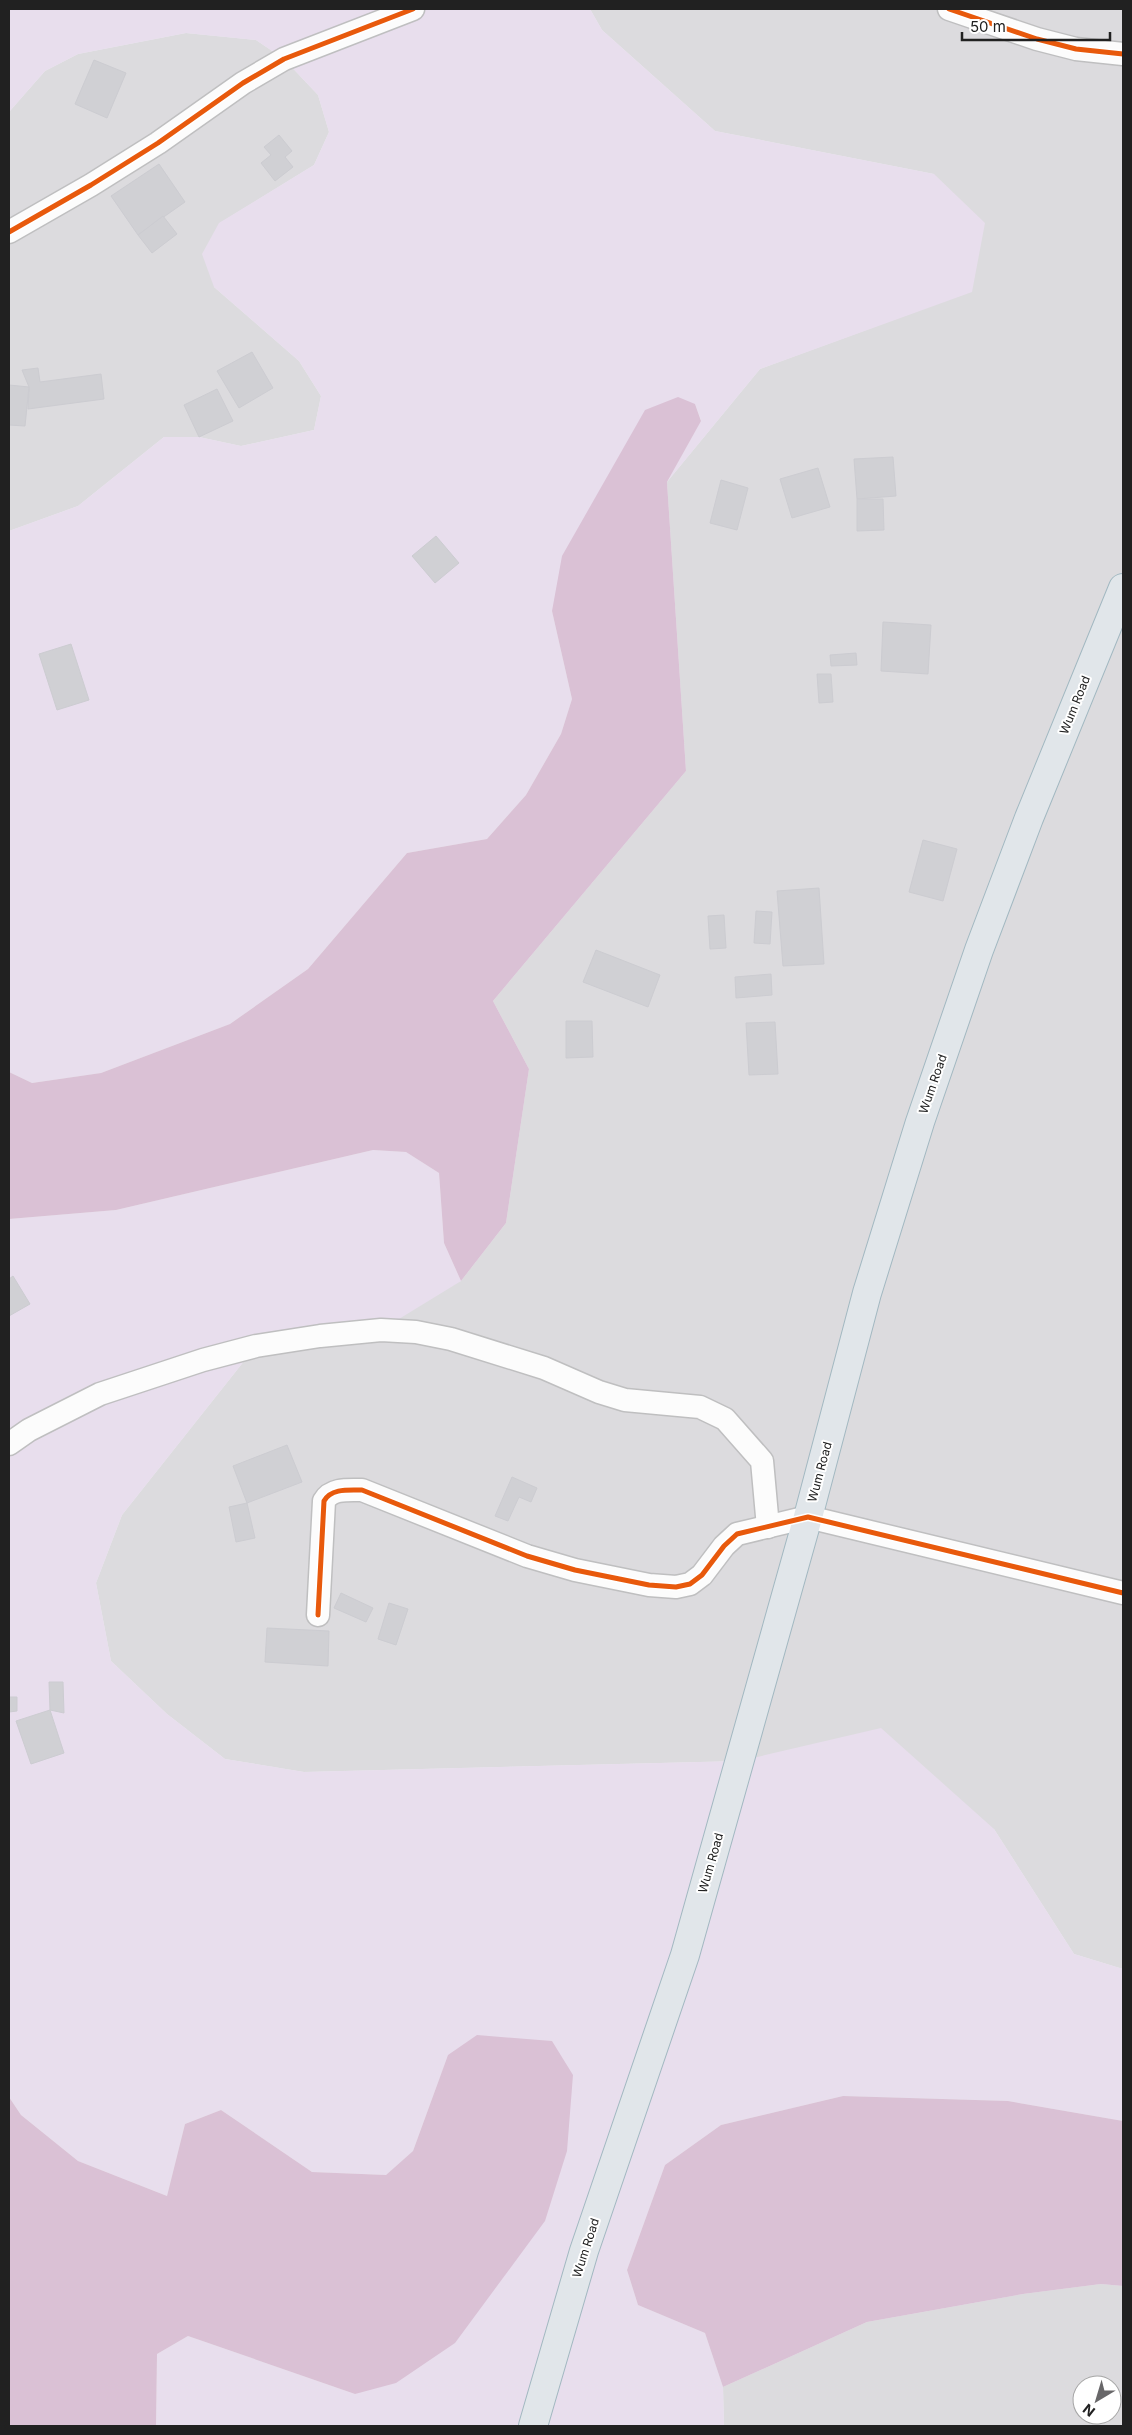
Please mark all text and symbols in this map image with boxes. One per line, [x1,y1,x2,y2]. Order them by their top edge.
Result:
scale bar [962,10,1110,42]
text: 50 m [970,17,1006,36]
street label: Wum Road [1056,673,1093,736]
street label: Wum Road [915,1052,950,1115]
street label: Wum Road [804,1440,835,1504]
street label: Wum Road [695,1831,726,1895]
street label: Wum Road [569,2216,602,2280]
north arrow [1072,2375,1122,2425]
text: N [1079,2401,1098,2421]

